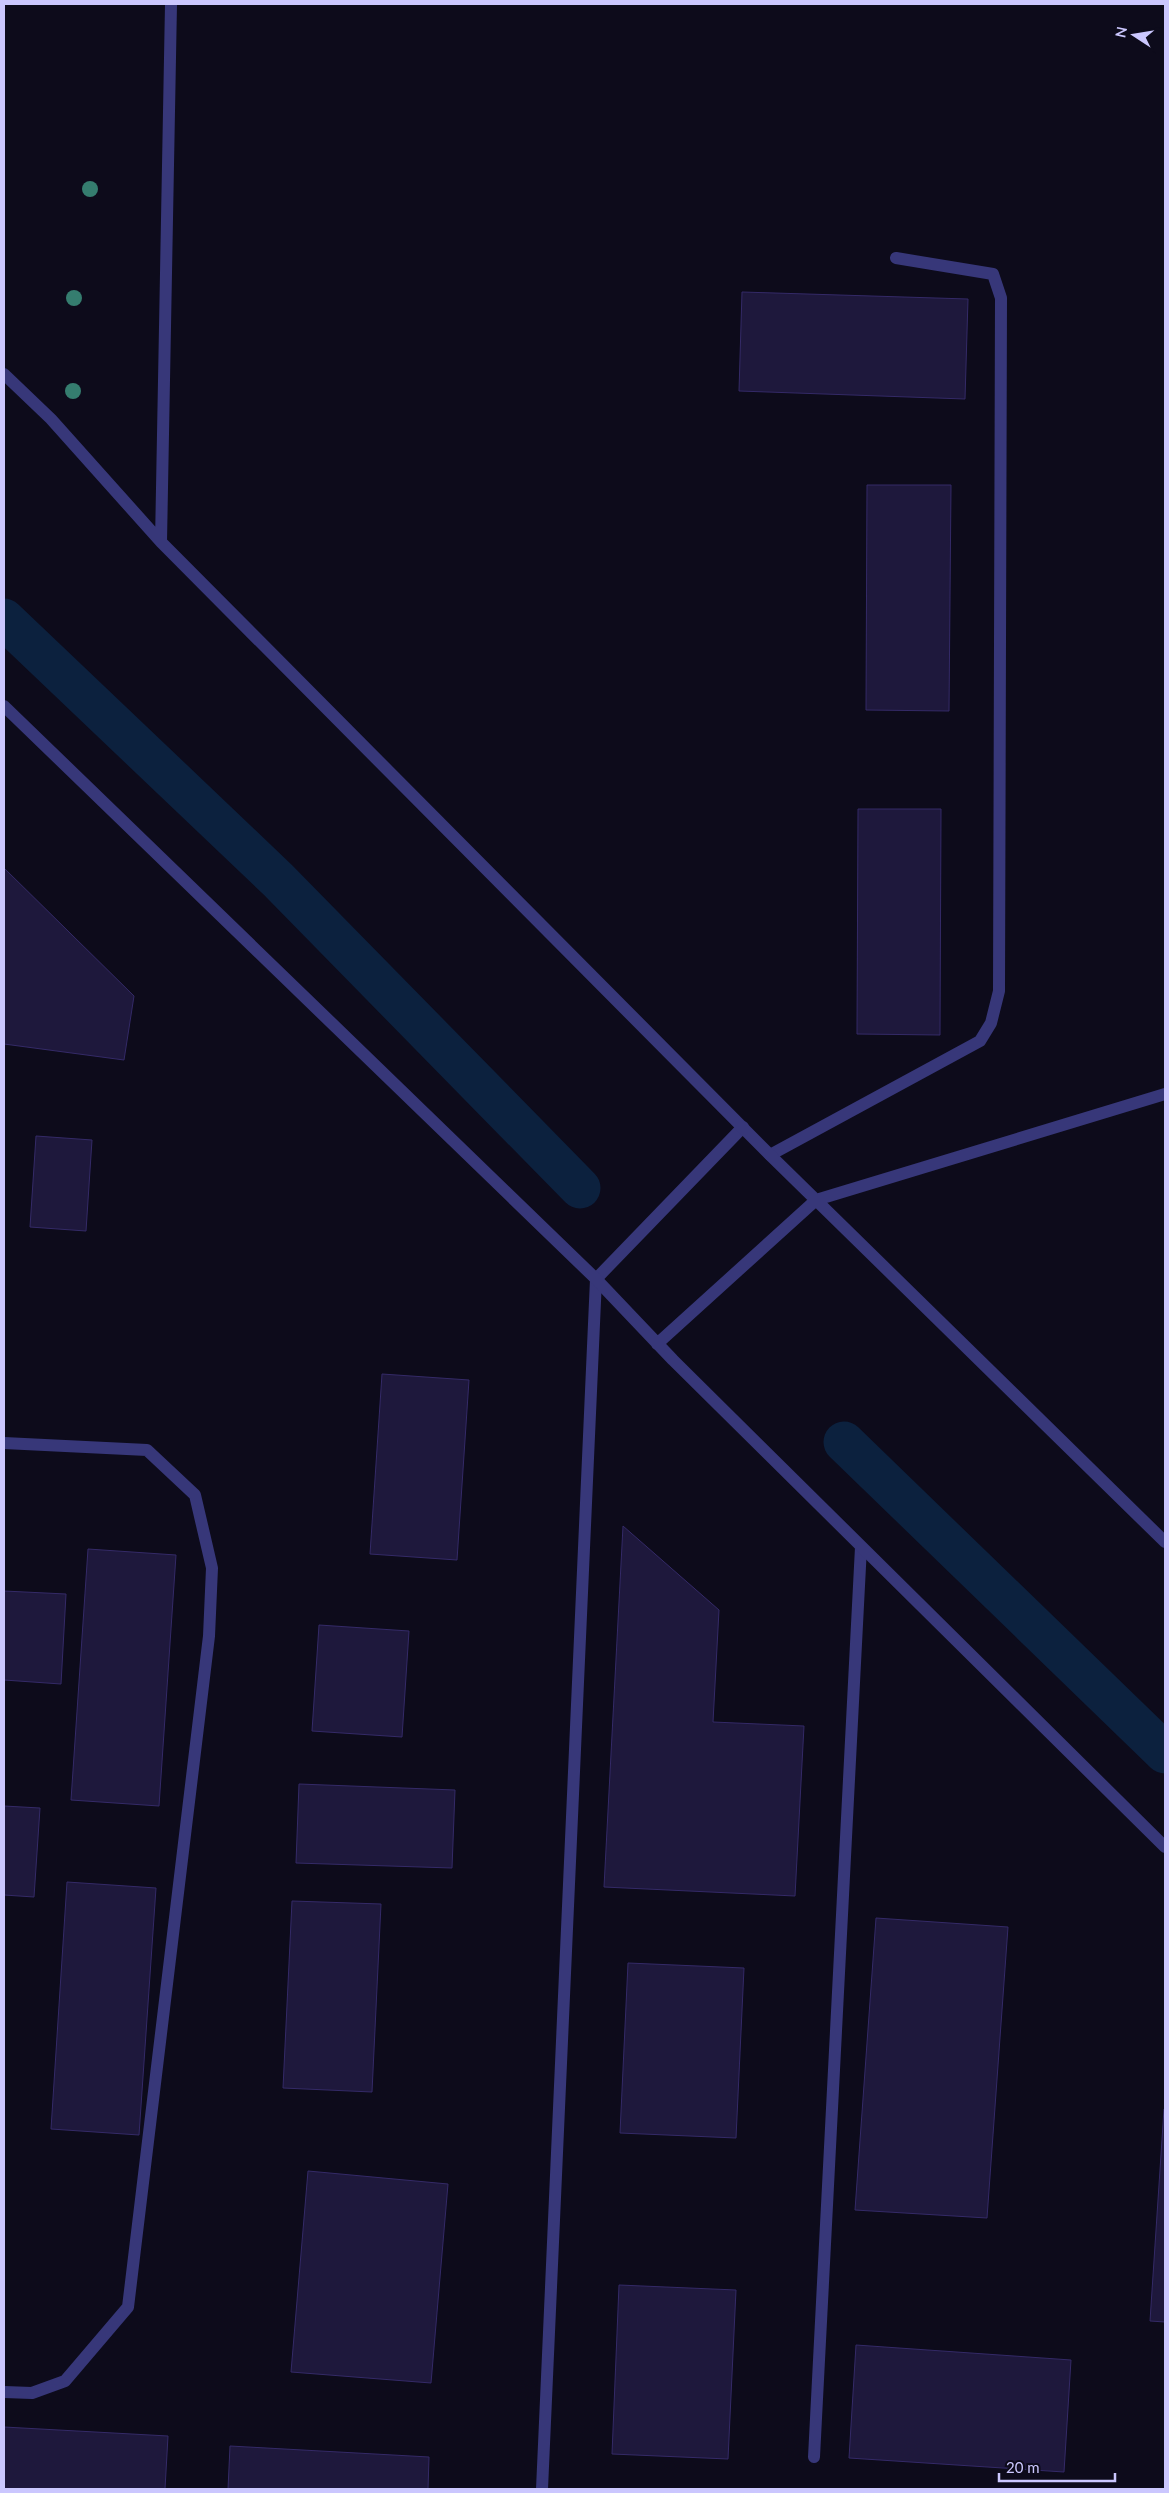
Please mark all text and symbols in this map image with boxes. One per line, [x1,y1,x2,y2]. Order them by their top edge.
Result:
north arrow [1109,10,1159,60]
text: N [1111,25,1130,39]
scale bar [999,2450,1115,2482]
text: 20 m [1006,2458,1040,2476]

